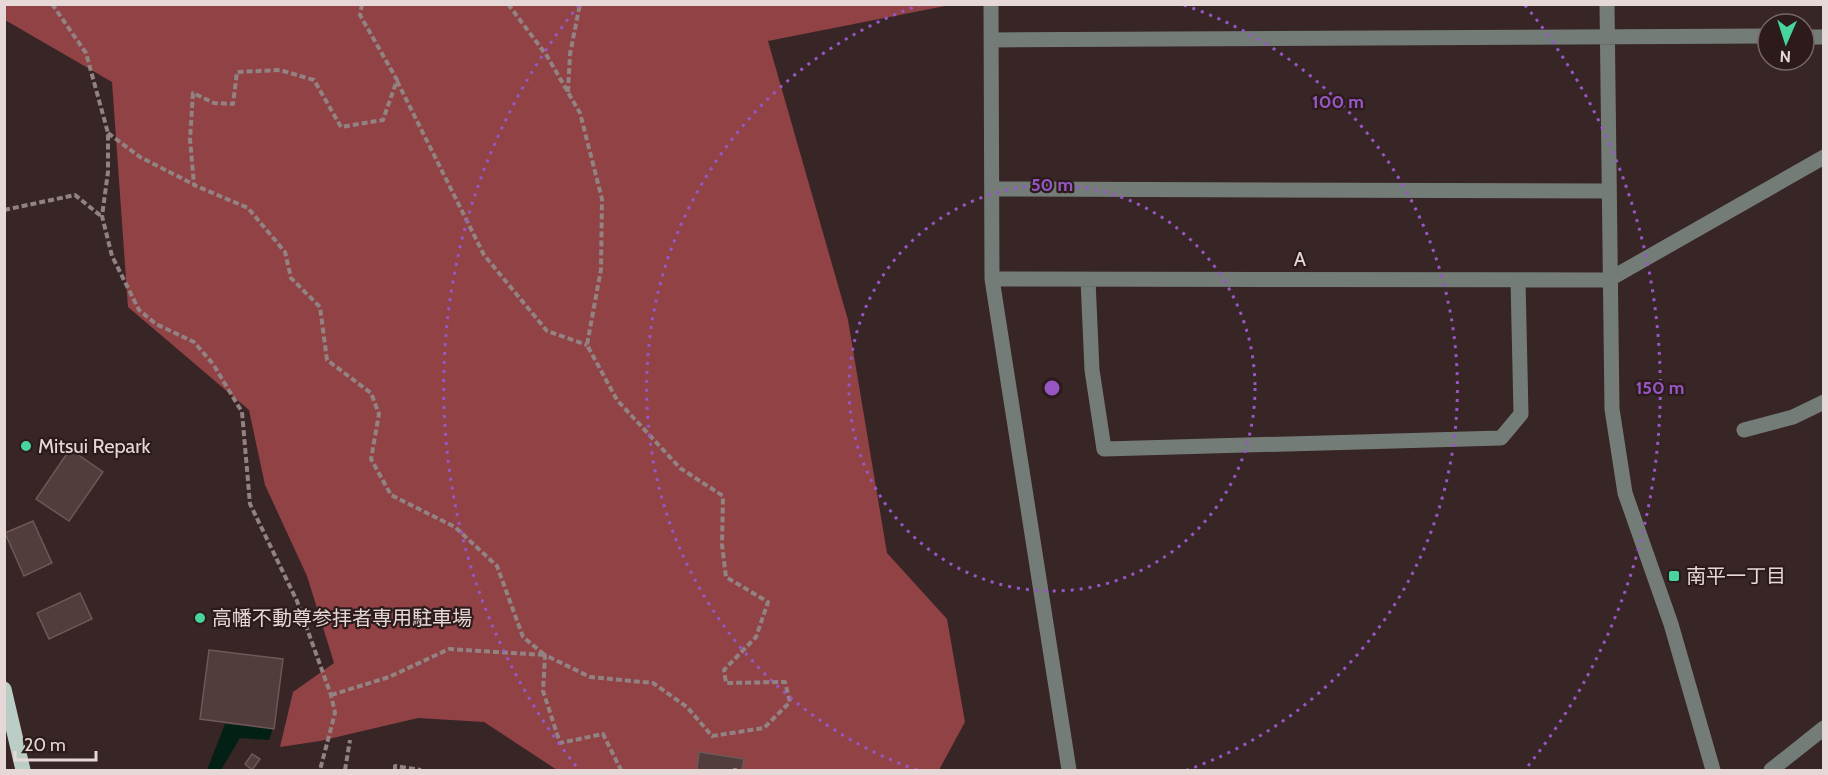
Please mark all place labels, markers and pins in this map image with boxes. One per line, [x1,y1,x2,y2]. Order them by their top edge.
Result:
centre of rings [1042,378,1062,398]
place label: Mitsui Repark [38,434,150,458]
marker: Mitsui Repark [19,439,33,453]
place label: 南平一丁目 [1686,564,1786,588]
marker: 南平一丁目 [1667,569,1681,583]
place label: 高幡不動尊参拝者専用駐車場 [212,606,472,630]
marker: 高幡不動尊参拝者専用駐車場 [193,611,207,625]

